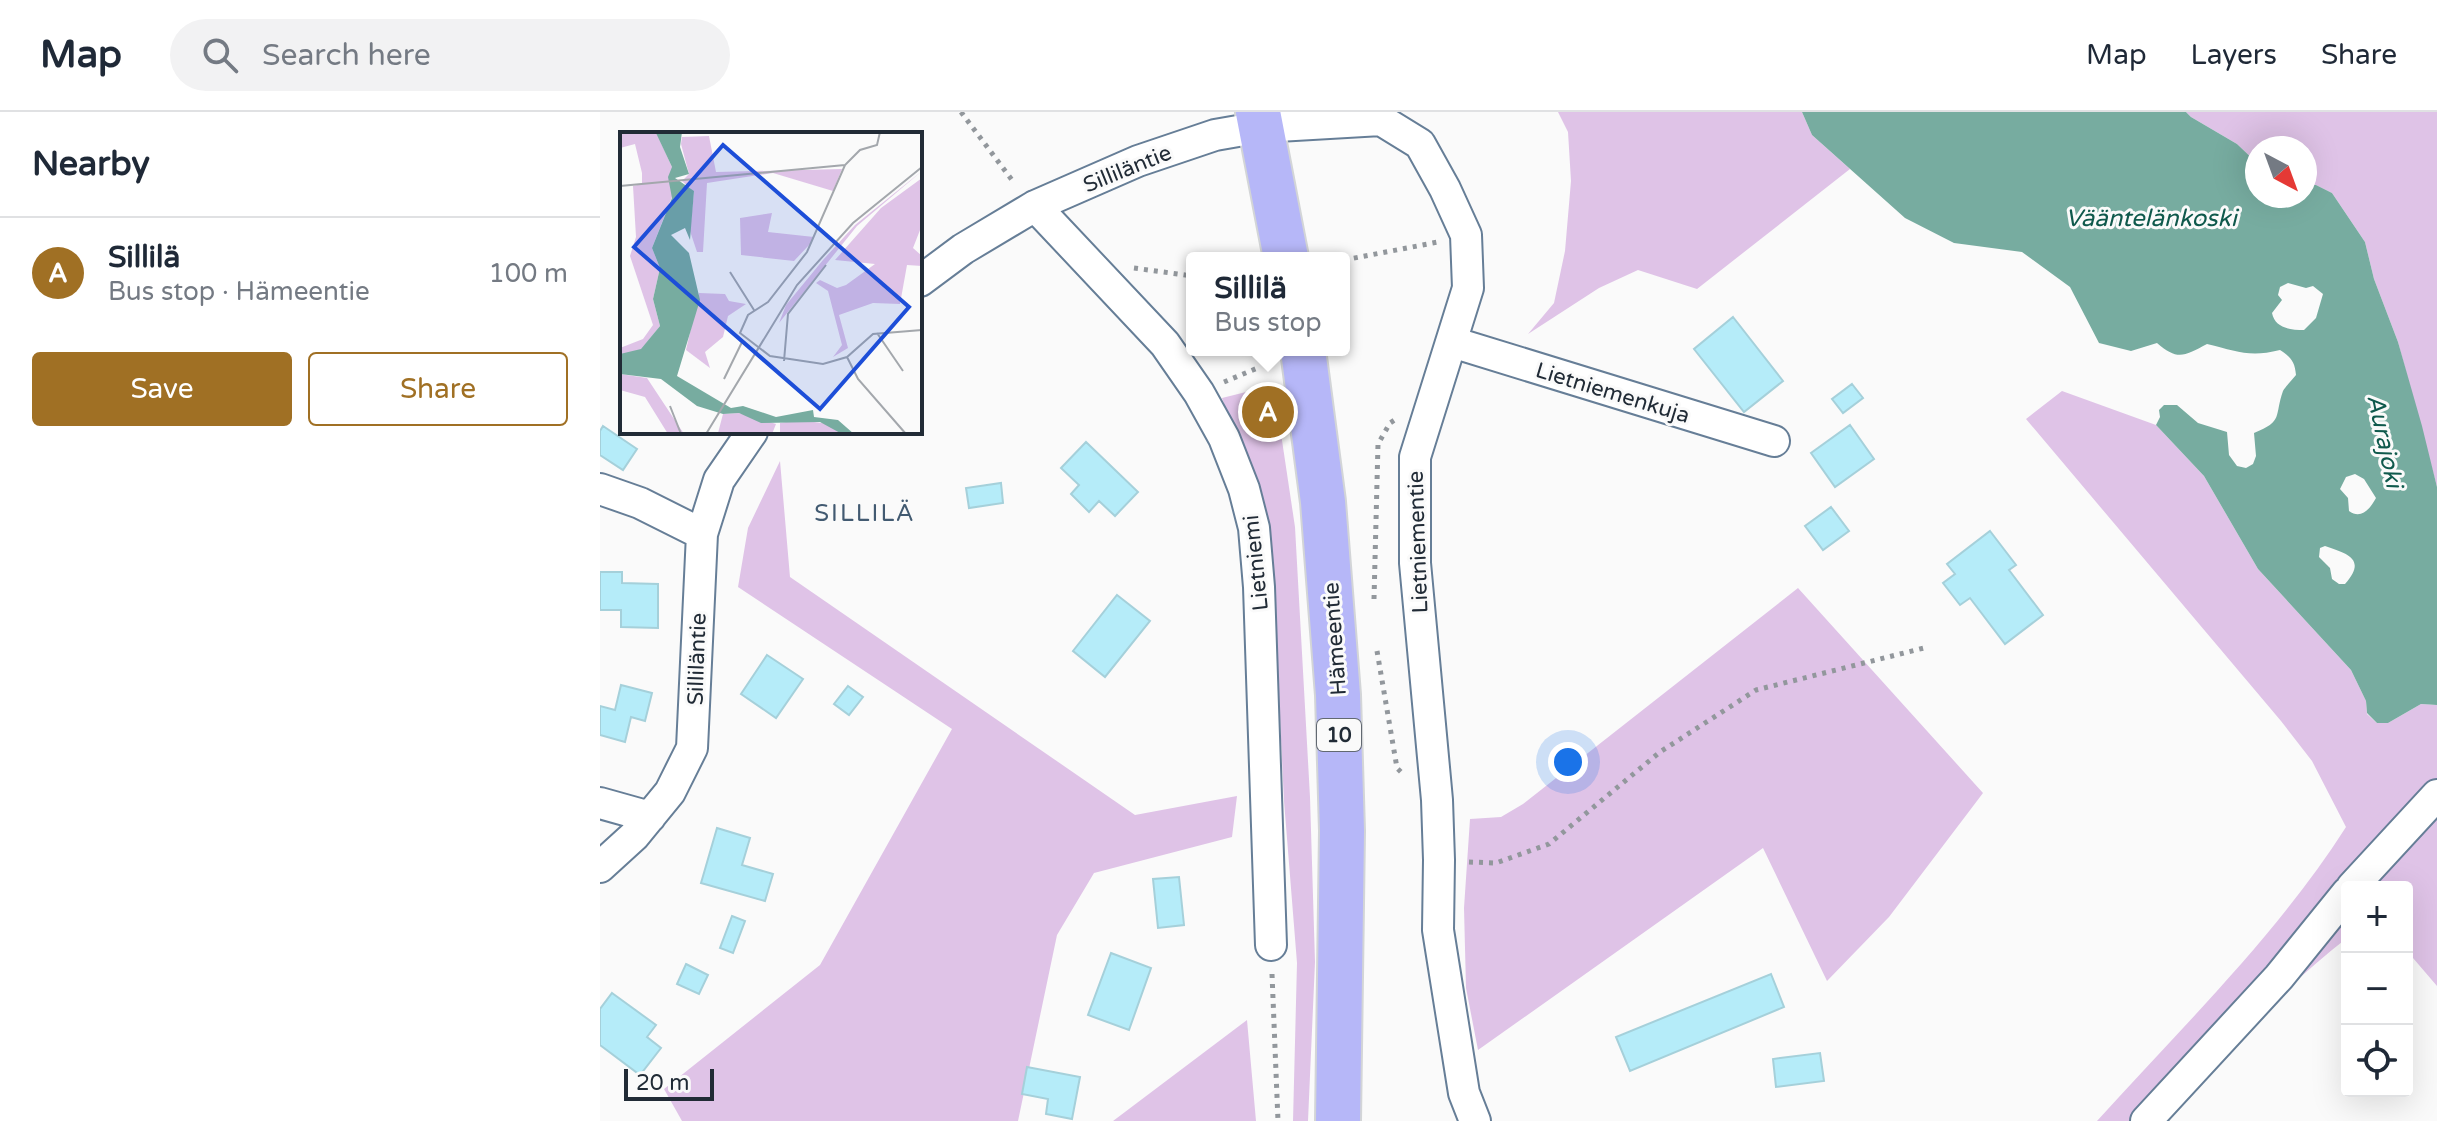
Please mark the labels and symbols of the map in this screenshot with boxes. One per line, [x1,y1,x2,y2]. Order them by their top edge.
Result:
inset map [620,132,922,434]
north arrow [2245,136,2317,208]
street label: Silliläntie [1080,140,1175,198]
water label: Vääntelänkoski [2065,204,2240,233]
street label: Lietniemenkuja [1533,357,1693,429]
pin: A [1242,382,1294,442]
water label: Aurajoki [2360,392,2409,493]
street label: Lietniementie [1403,470,1433,614]
district label: SILLILÄ [814,499,916,528]
street label: Lietniemi [1238,514,1274,612]
street label: Hämeentie [1318,581,1352,696]
street label: Silliläntie [682,612,712,706]
road number: 10 [1317,719,1361,751]
your location [1548,742,1588,782]
scale bar [624,1065,714,1101]

